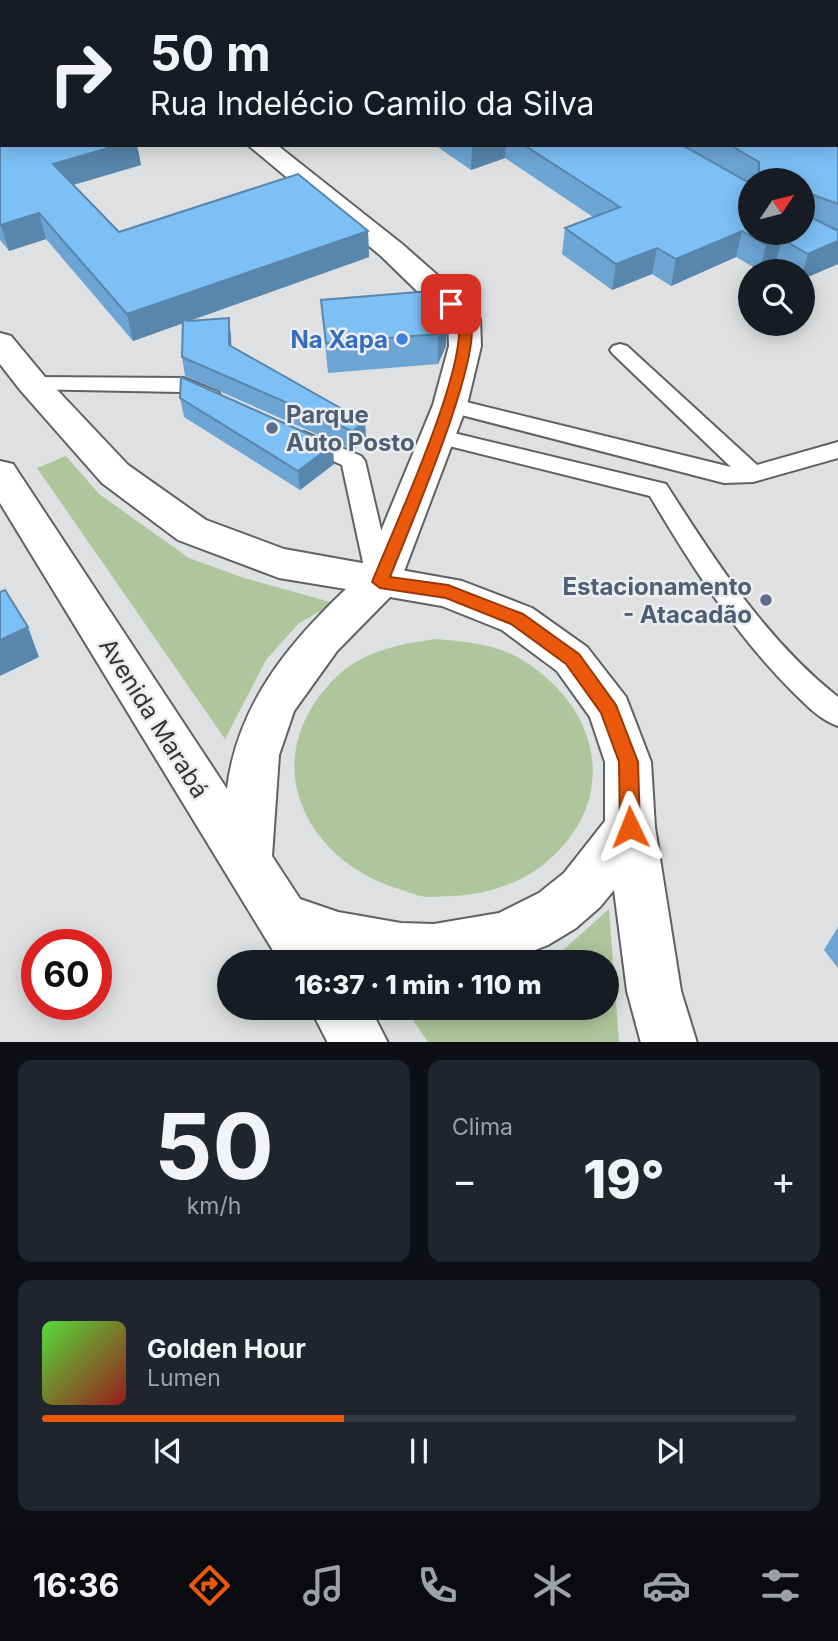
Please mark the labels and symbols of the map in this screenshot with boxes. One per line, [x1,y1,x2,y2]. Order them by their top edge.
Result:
north arrow [738,168,816,245]
pin [421,274,481,334]
place label: Na Xapa [291,325,388,354]
marker: Na Xapa [394,331,410,347]
place label: Parque Auto Posto [286,400,415,457]
marker: Parque Auto Posto [264,420,280,436]
place label: Estacionamento - Atacadão [563,572,752,629]
marker: Estacionamento - Atacadão [758,592,774,608]
street label: Avenida Marabá [93,633,215,803]
position arrow [593,790,667,864]
speed limit sign: 60 [21,929,112,1020]

